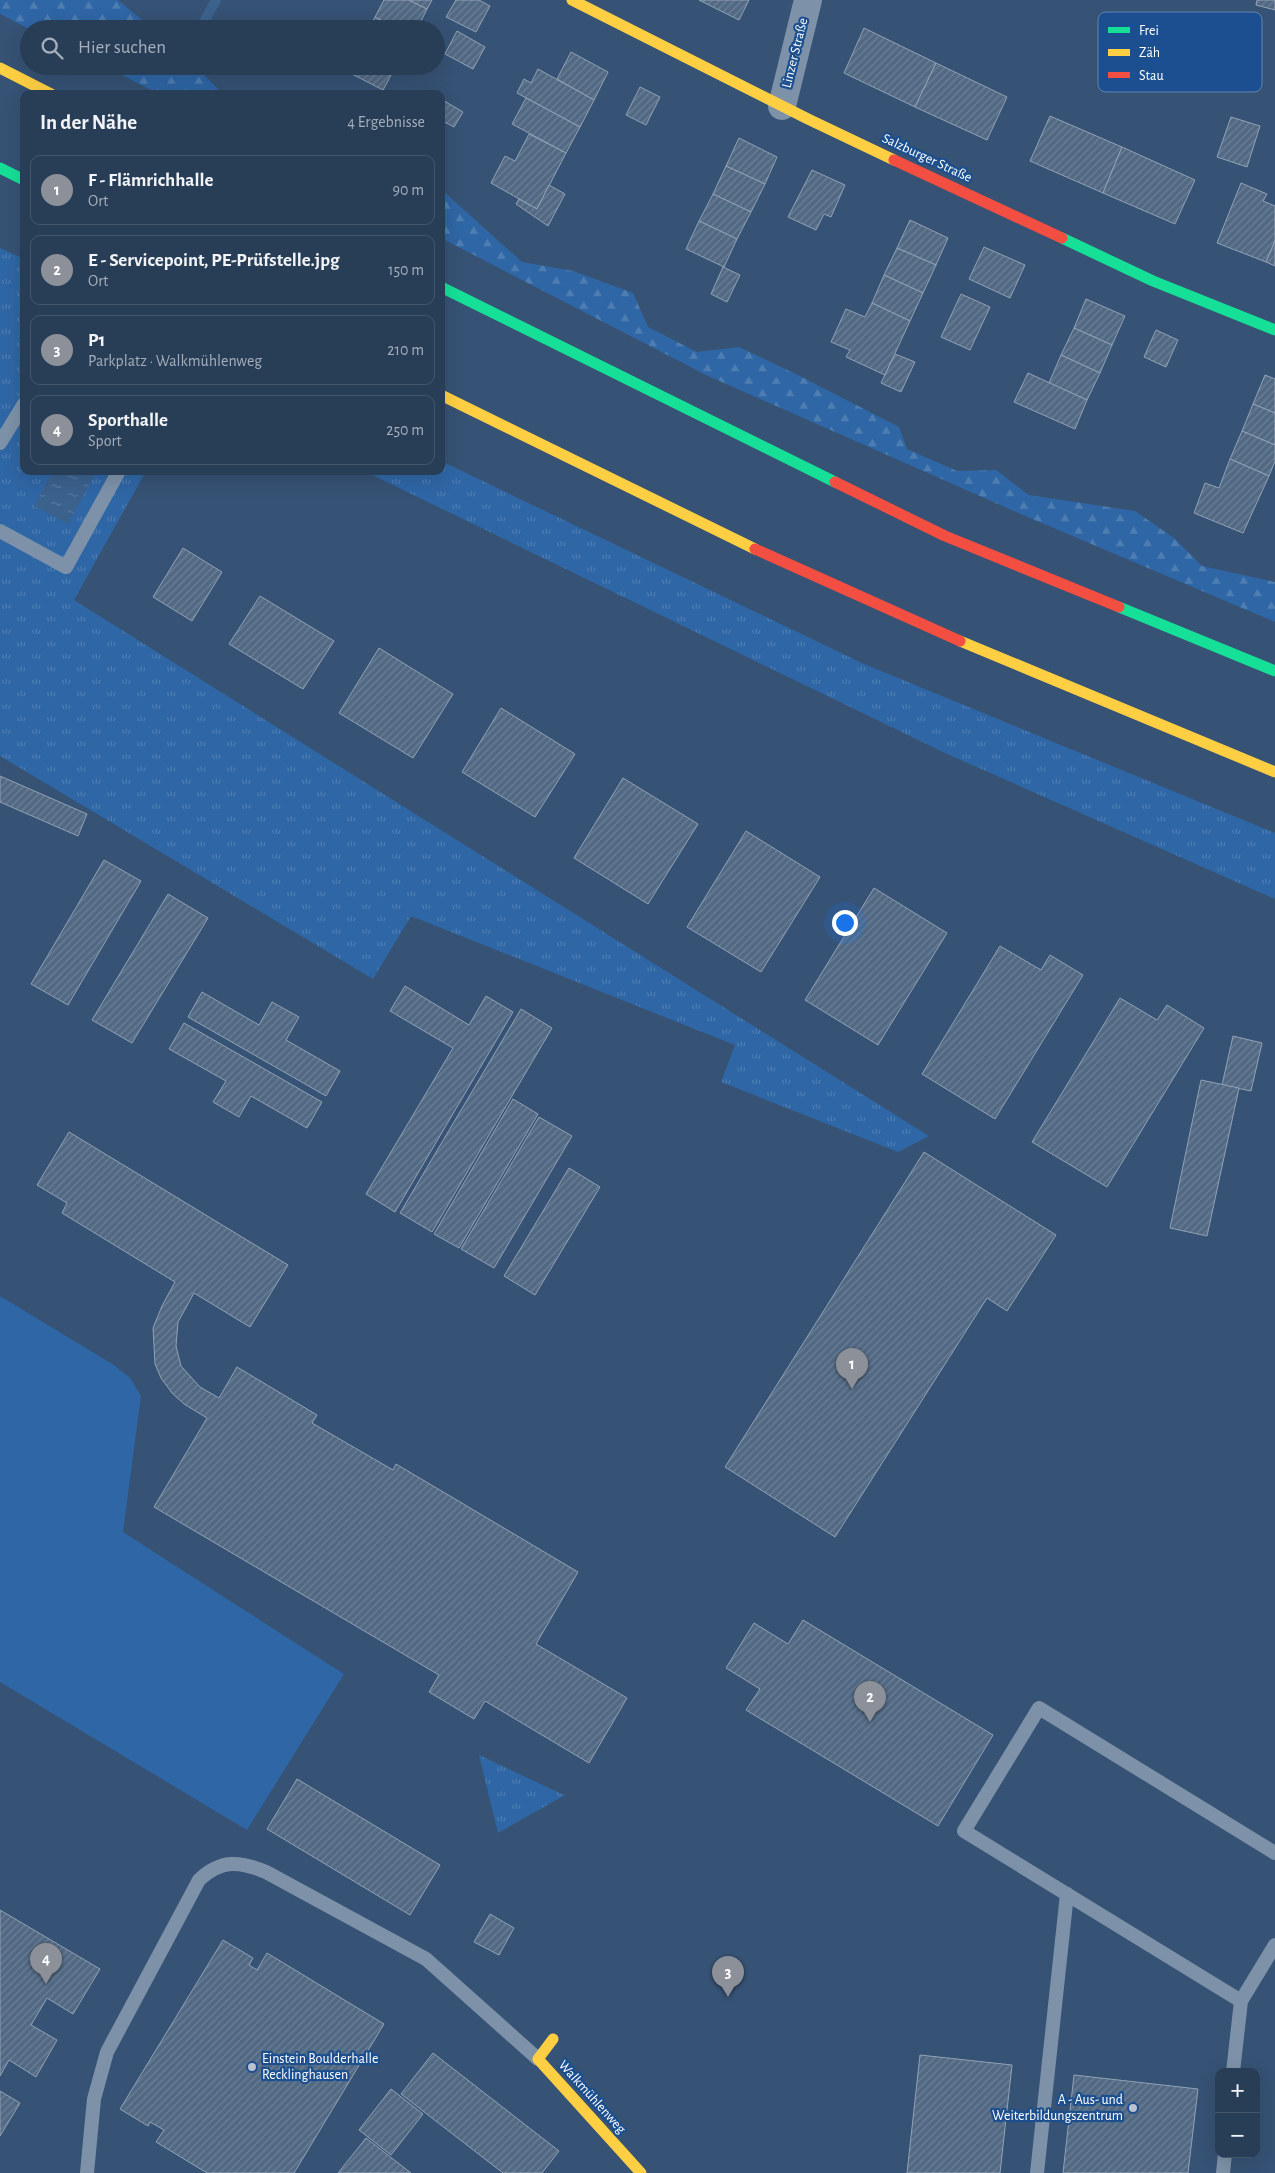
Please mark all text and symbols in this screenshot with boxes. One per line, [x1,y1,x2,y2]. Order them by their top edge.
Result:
legend [1098,12,1262,92]
street label: Linzer Straße [780,17,810,89]
search box [20,20,445,75]
text: Frei [1139,24,1159,38]
icon: search [38,34,66,62]
text: Hier suchen [78,38,166,57]
text: Zäh [1139,46,1160,60]
text: Stau [1139,69,1164,83]
text: In der Nähe [40,112,137,133]
text: 4 Ergebnisse [347,114,425,130]
street label: Salzburger Straße [880,131,974,185]
text: F - Flämrichhalle [88,171,213,190]
text: 1 [54,182,60,198]
text: 90 m [393,182,424,198]
text: Ort [88,193,108,209]
text: E - Servicepoint, PE-Prüfstelle.jpg [88,251,340,270]
text: 2 [53,262,61,278]
text: 150 m [388,262,424,278]
text: Ort [88,273,108,289]
text: P1 [88,331,105,350]
text: 3 [54,342,60,358]
text: 210 m [387,342,424,358]
text: Parkplatz · Walkmühlenweg [88,353,262,369]
text: Sporthalle [88,411,168,430]
text: 4 [53,422,61,438]
text: 250 m [386,422,424,438]
text: Sport [88,433,122,449]
your location [832,910,858,936]
pin: 1 [836,1348,868,1389]
pin: 2 [854,1681,886,1722]
pin: 4 [30,1943,62,1984]
pin: 3 [712,1956,744,1997]
place label: Einstein Boulderhalle Recklinghausen [262,2052,378,2082]
street label: Walkmühlenweg [556,2058,628,2136]
marker: Einstein Boulderhalle Recklinghausen [246,2061,258,2073]
map controls [1215,2068,1260,2158]
button: + [1215,2068,1260,2113]
place label: A - Aus- und Weiterbildungszentrum [992,2093,1123,2123]
marker: A - Aus- und Weiterbildungszentrum [1127,2102,1139,2114]
button: − [1215,2113,1260,2158]

